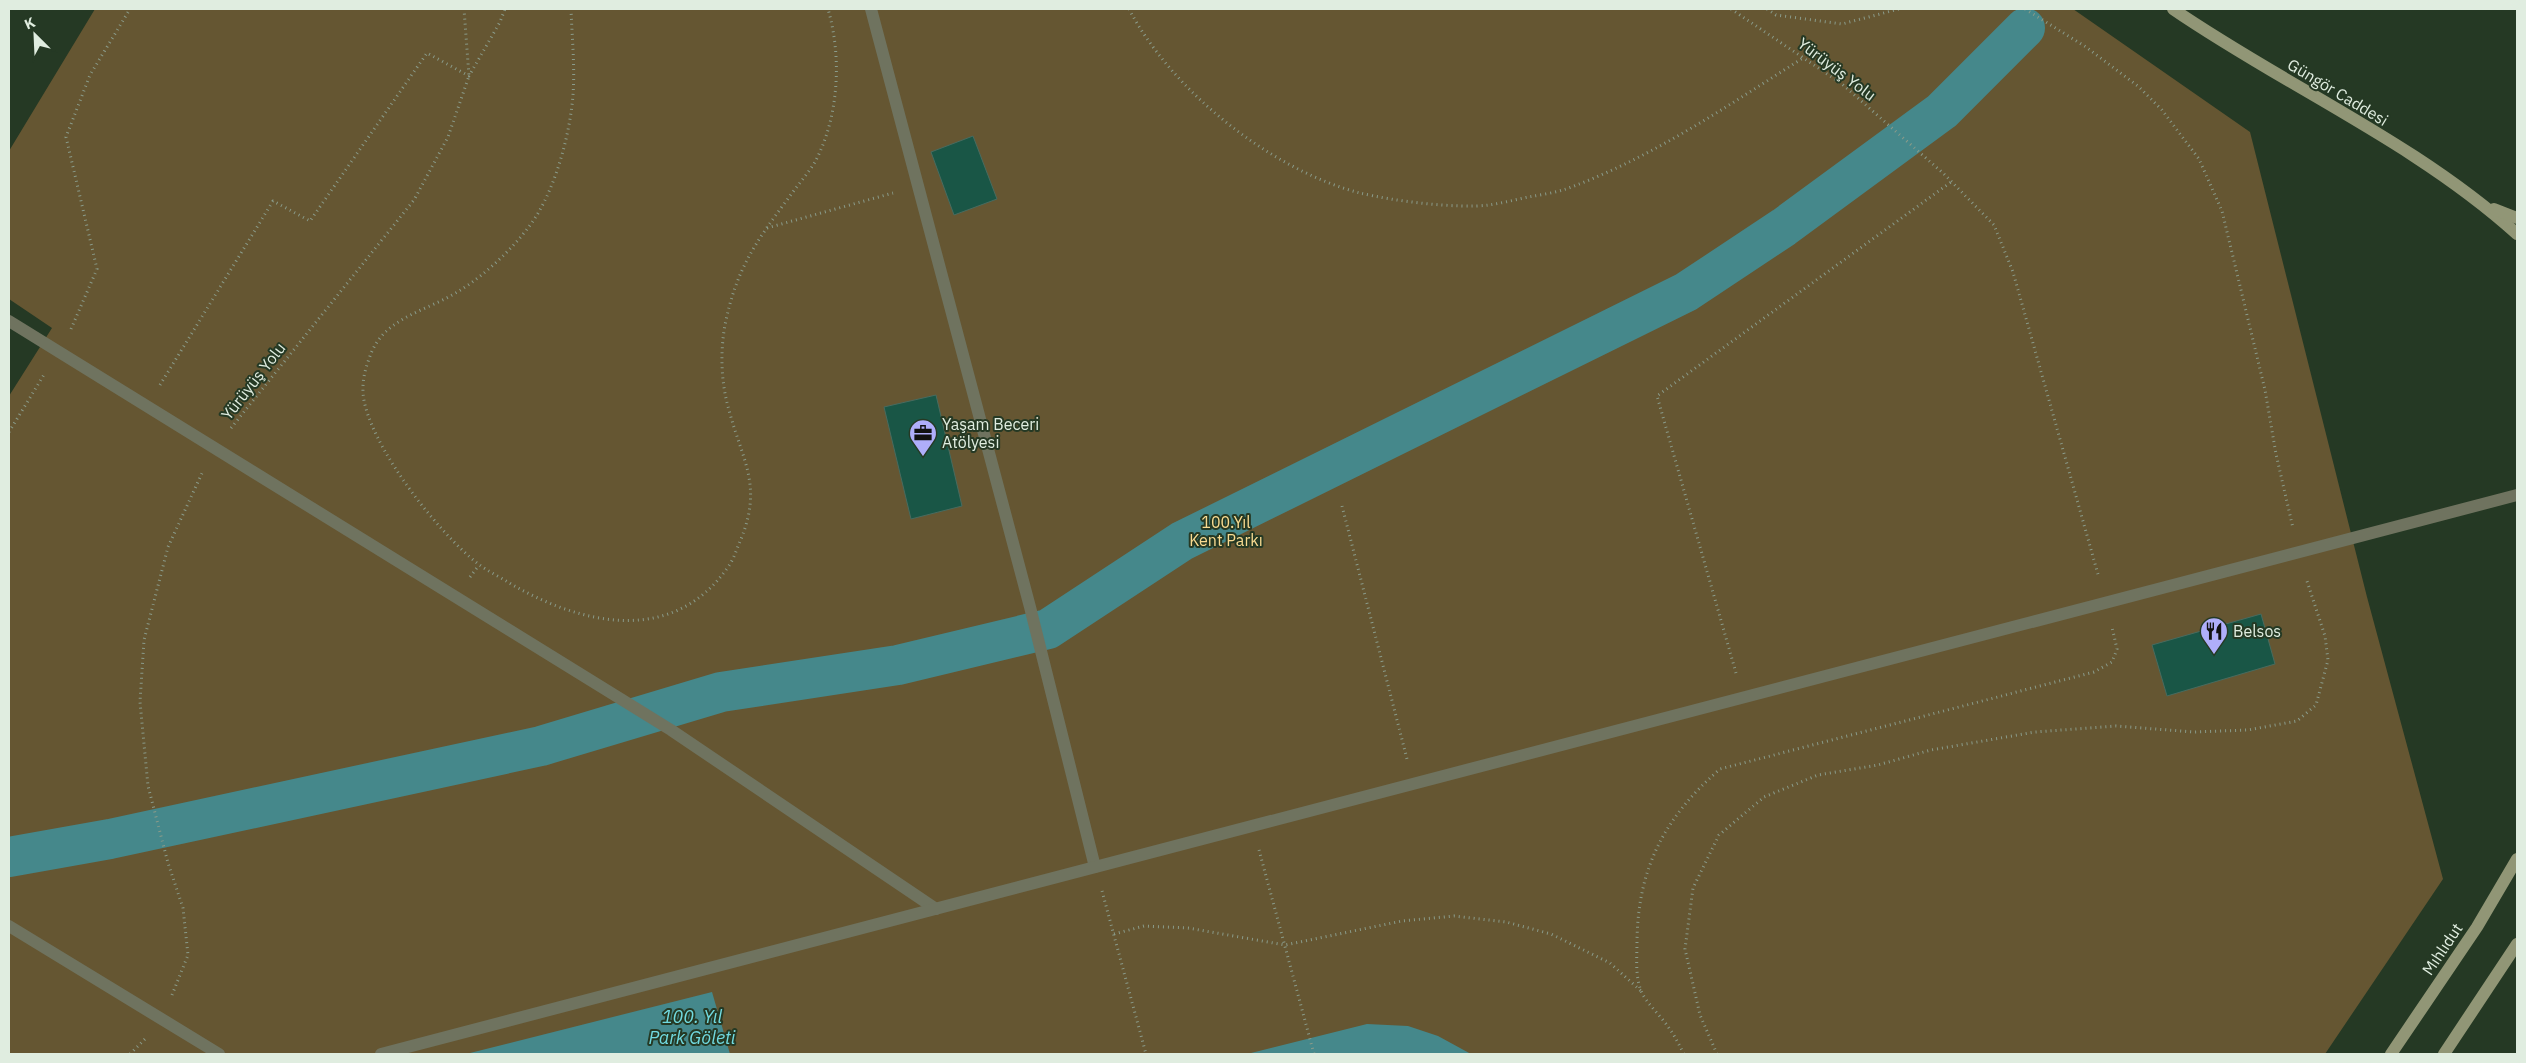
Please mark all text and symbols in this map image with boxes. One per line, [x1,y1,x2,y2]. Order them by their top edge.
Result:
north arrow [10,10,60,60]
text: K [22,13,38,33]
street label: Yürüyüş Yolu [1794,33,1880,105]
street label: Güngör Caddesi [2284,54,2392,130]
street label: Yürüyüş Yolu [217,338,289,424]
place label: Yaşam Beceri Atölyesi [942,414,1039,452]
office icon: Yaşam Beceri Atölyesi [908,418,938,457]
park label: 100.Yıl Kent Parkı [1189,512,1263,550]
restaurant icon: Belsos [2199,616,2229,655]
place label: Belsos [2233,621,2281,641]
street label: Mıhlıdut [2417,919,2467,979]
water label: 100. Yıl Park Göleti [648,1005,736,1049]

